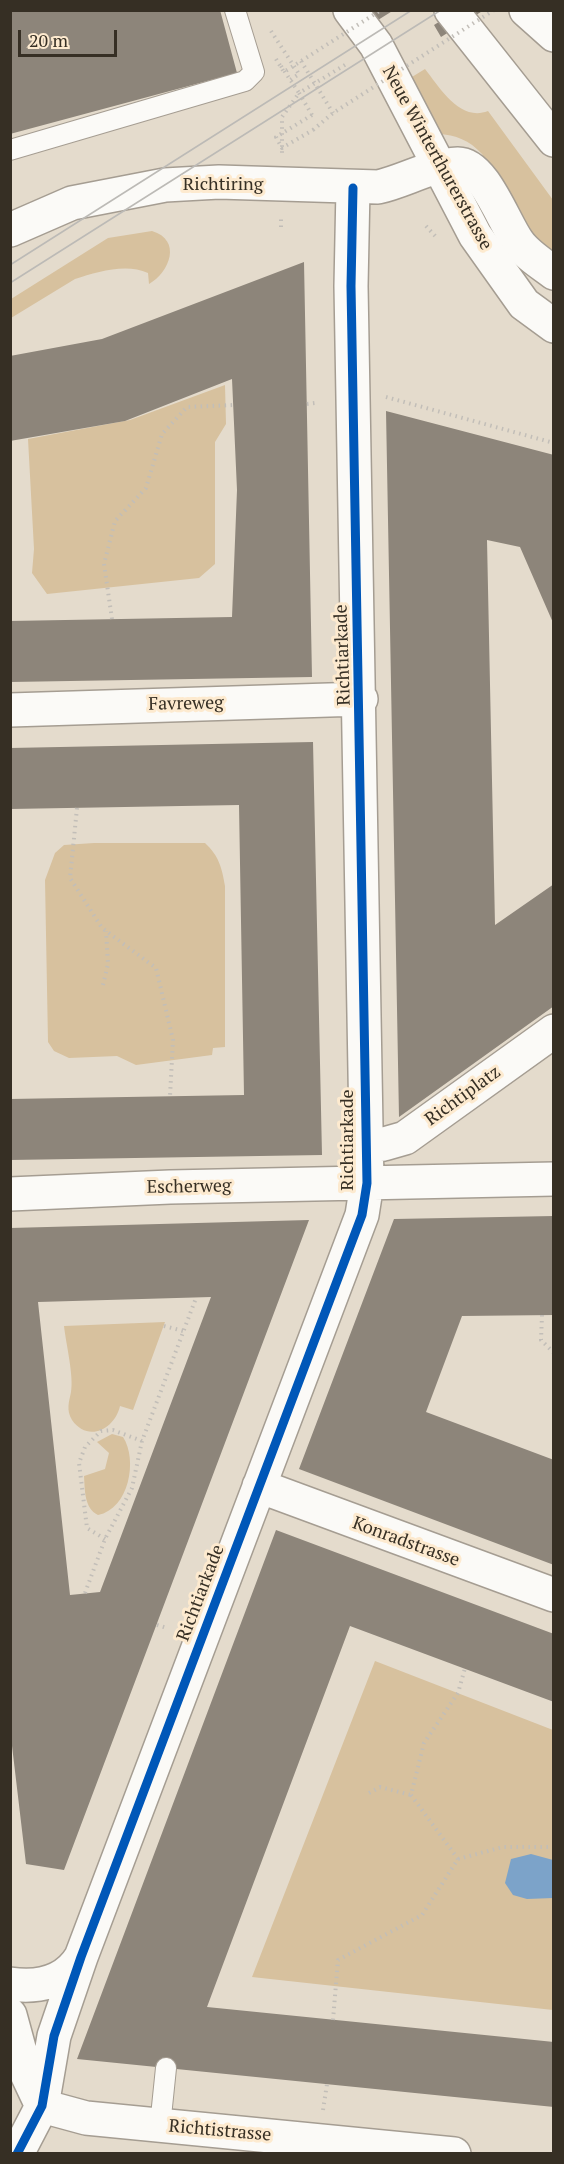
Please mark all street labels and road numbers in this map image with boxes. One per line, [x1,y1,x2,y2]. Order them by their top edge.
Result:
street label: Neue Winterthurerstrasse [377,62,497,254]
street label: Richtiring [183,174,263,196]
street label: Richtiarkade [330,604,356,706]
street label: Favreweg [148,693,224,715]
street label: Richtiplatz [421,1061,505,1131]
street label: Richtiarkade [337,1089,359,1191]
street label: Escherweg [146,1175,232,1199]
street label: Konradstrasse [349,1513,463,1571]
street label: Richtiarkade [173,1542,229,1644]
street label: Richtistrasse [168,2116,272,2146]

